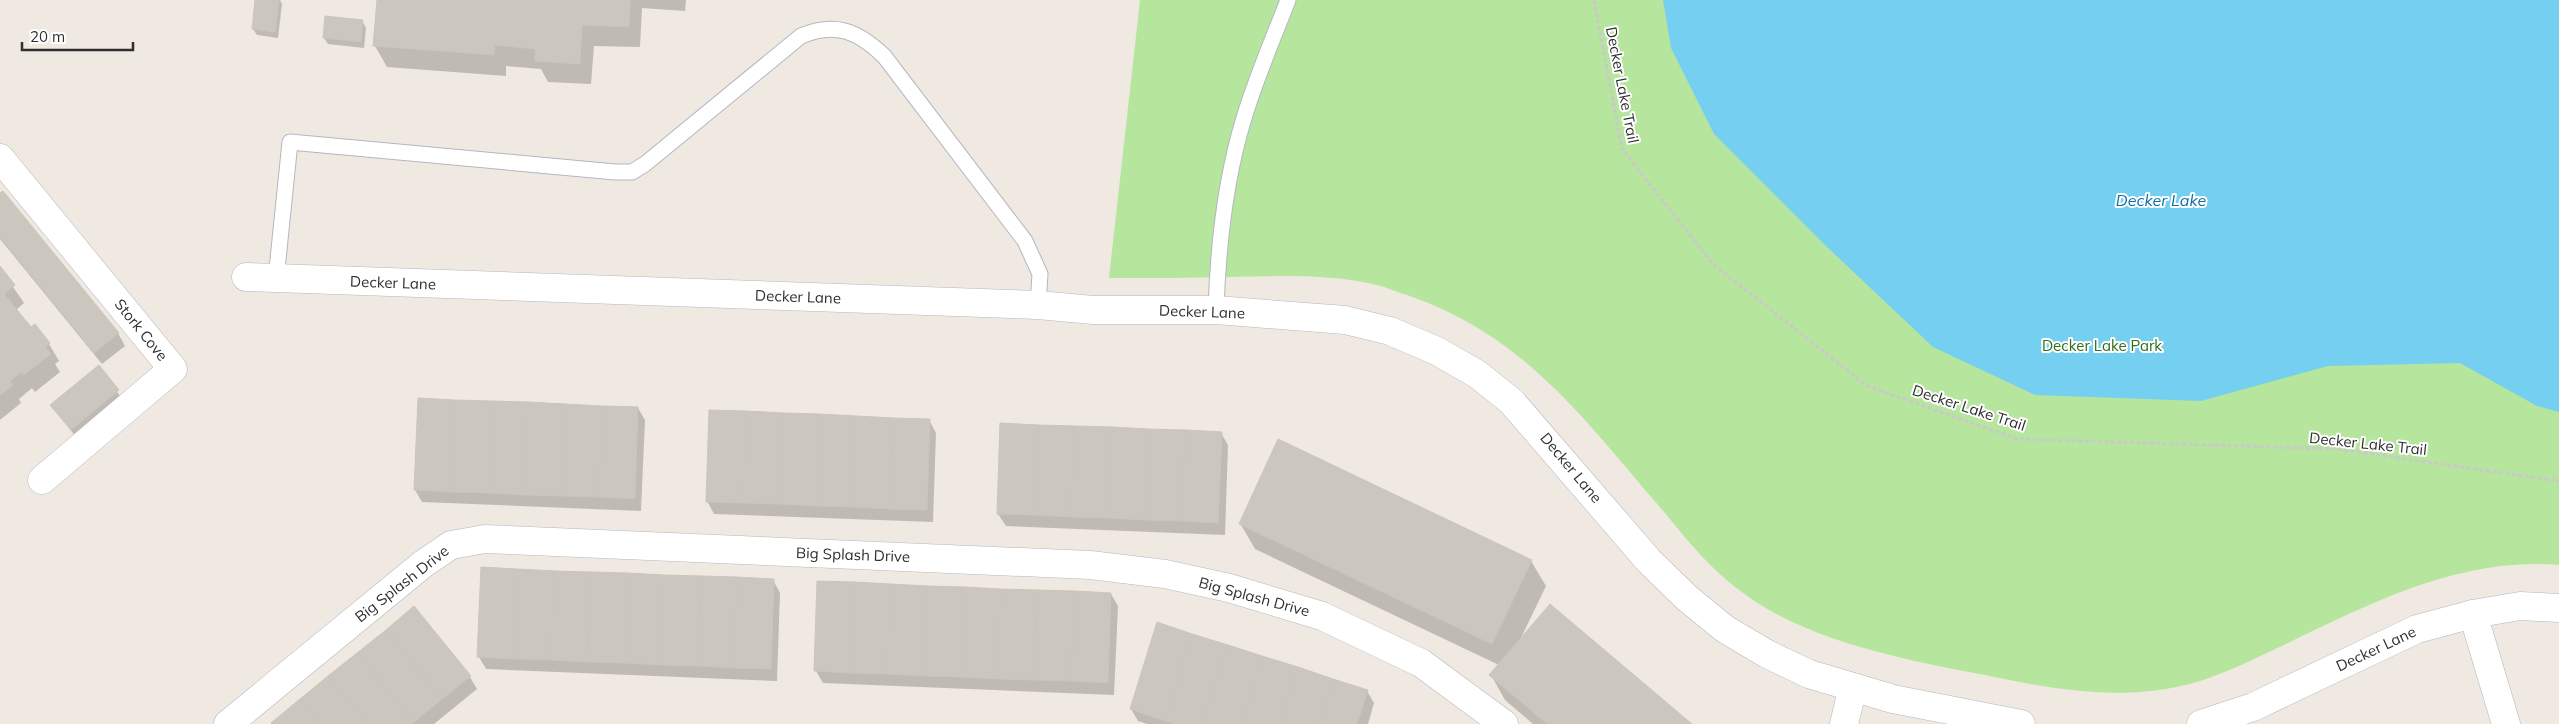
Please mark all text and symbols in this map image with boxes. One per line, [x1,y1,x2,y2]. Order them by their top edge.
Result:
scale bar [22,20,134,52]
street label: Decker Lake Trail [1602,25,1643,145]
text: 20 m [30,27,65,46]
water label: Decker Lake [2116,190,2206,210]
street label: Decker Lane [350,272,436,293]
street label: Decker Lane [755,286,841,307]
street label: Stork Cove [111,295,172,365]
street label: Decker Lane [1159,301,1245,322]
park label: Decker Lake Park [2042,336,2162,355]
street label: Decker Lake Trail [1910,380,2028,435]
street label: Decker Lake Trail [2308,428,2428,459]
street label: Decker Lane [1536,429,1606,507]
street label: Big Splash Drive [351,541,452,626]
street label: Big Splash Drive [796,543,910,566]
street label: Big Splash Drive [1197,573,1312,620]
street label: Decker Lane [2333,622,2419,675]

